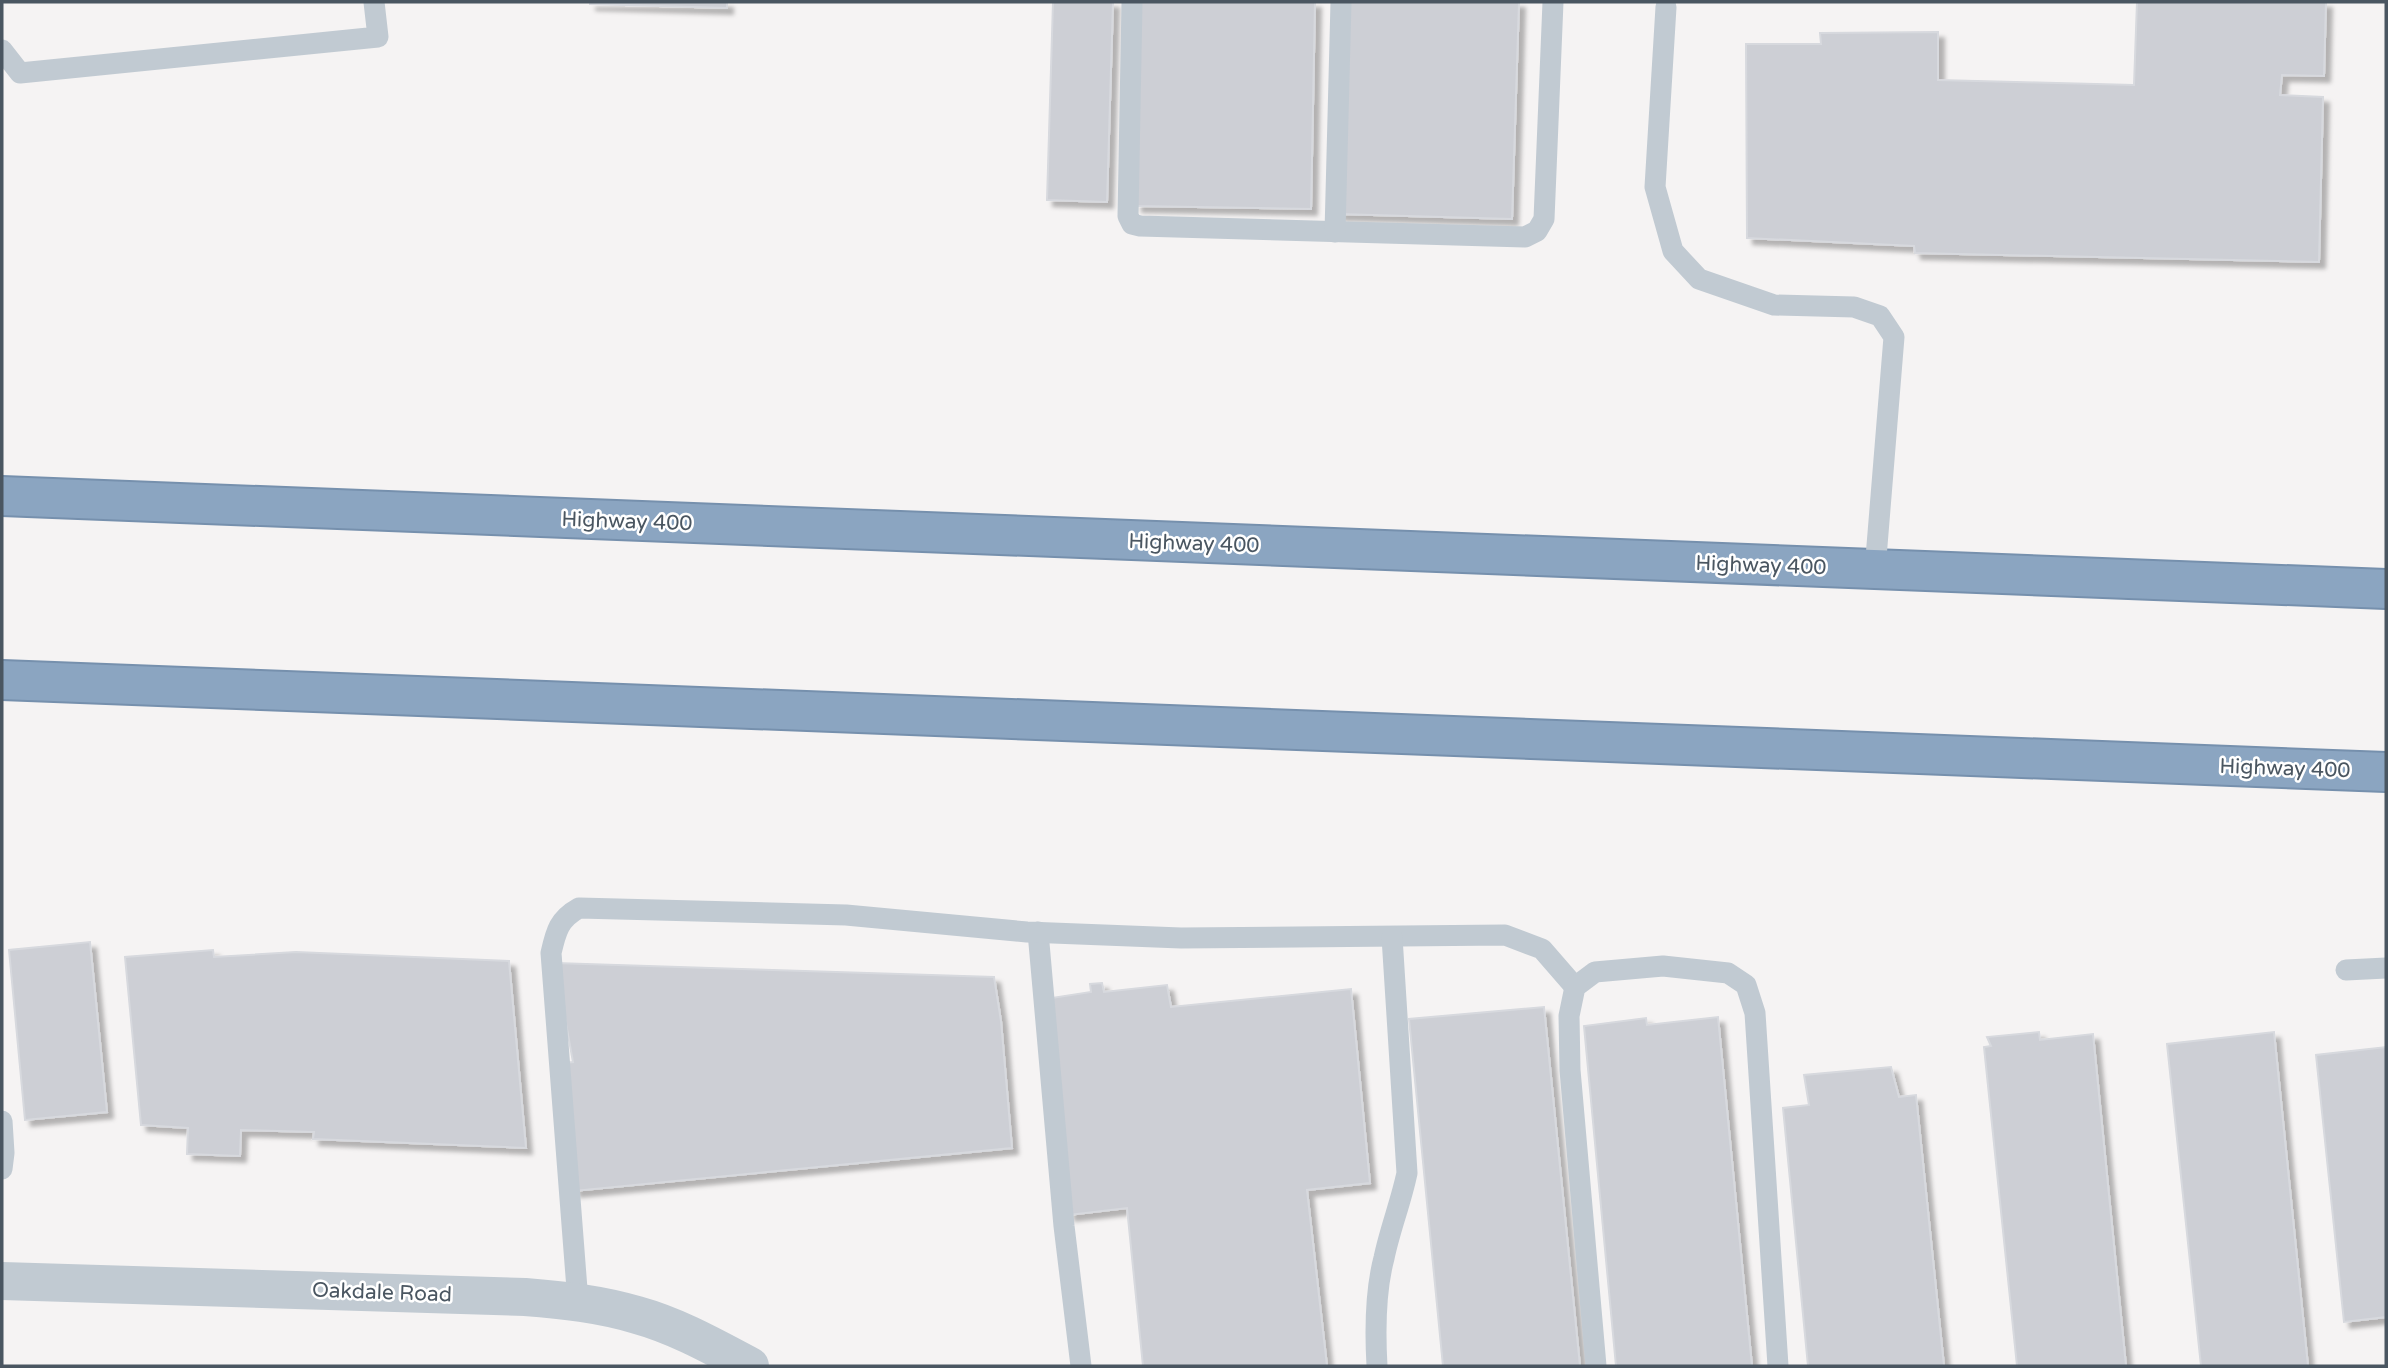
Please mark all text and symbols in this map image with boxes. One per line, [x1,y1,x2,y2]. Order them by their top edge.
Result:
street label: Highway 400 [561,507,693,536]
street label: Highway 400 [1128,529,1260,558]
street label: Highway 400 [1695,551,1827,580]
street label: Highway 400 [2219,754,2351,783]
street label: Oakdale Road [311,1278,453,1307]

